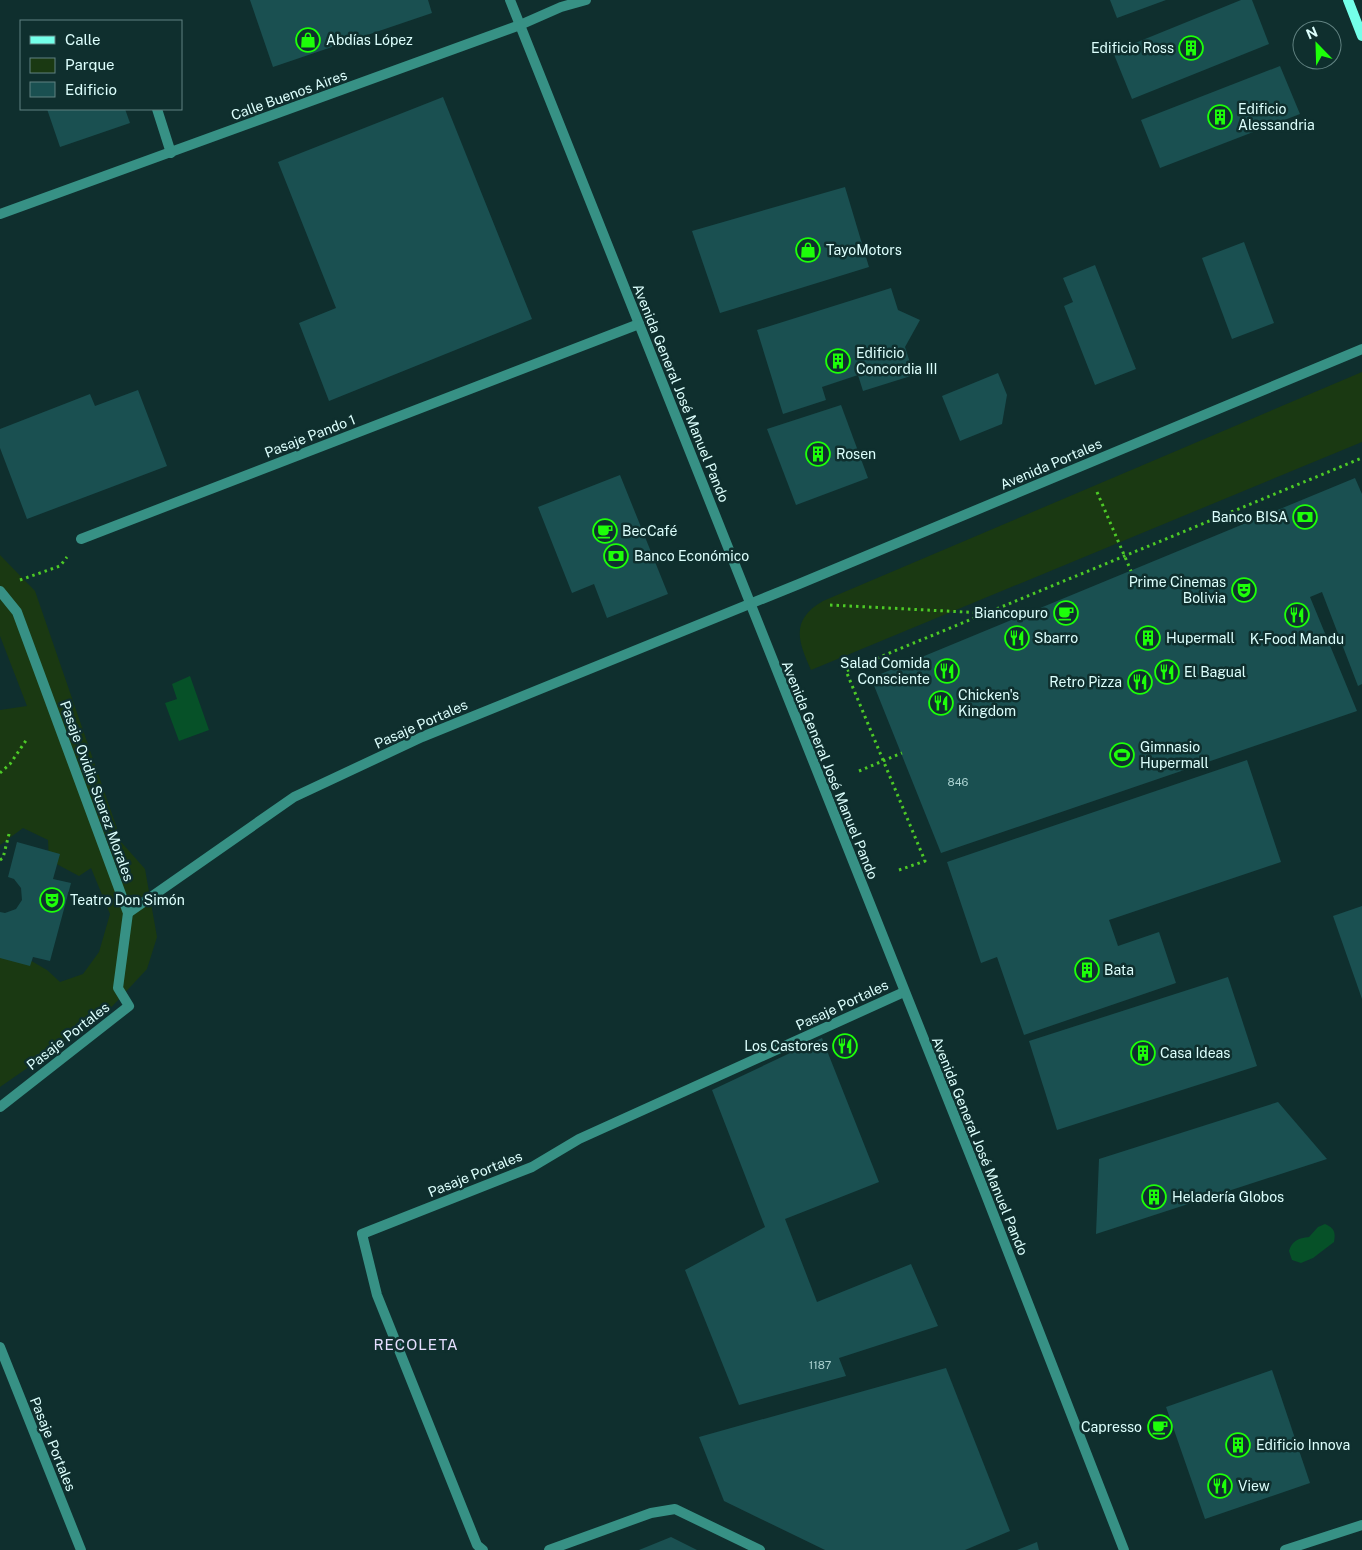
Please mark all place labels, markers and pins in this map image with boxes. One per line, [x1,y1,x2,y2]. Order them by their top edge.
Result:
shop icon: Abdías López [295,27,321,53]
place label: Abdías López [326,32,413,48]
building icon: Edificio Ross [1178,35,1204,61]
place label: Edificio Ross [1091,40,1174,56]
place label: Edificio Alessandria [1238,101,1315,133]
building icon: Edificio Alessandria [1207,104,1233,130]
shop icon: TayoMotors [795,237,821,263]
place label: TayoMotors [826,242,902,258]
place label: Edificio Concordia III [856,345,937,377]
building icon: Edificio Concordia III [825,348,851,374]
building icon: Rosen [805,441,831,467]
place label: Rosen [836,446,876,462]
bank icon: Banco BISA [1292,504,1318,530]
place label: Banco BISA [1211,509,1288,525]
cafe icon: BecCafé [592,518,618,544]
place label: BecCafé [622,523,677,539]
bank icon: Banco Económico [603,543,629,569]
place label: Banco Económico [634,548,749,564]
place label: Prime Cinemas Bolivia [1129,574,1226,606]
theatre icon: Prime Cinemas Bolivia [1231,577,1257,603]
cafe icon: Biancopuro [1053,600,1079,626]
restaurant icon: K-Food Mandu [1284,602,1310,628]
place label: Biancopuro [974,605,1048,621]
restaurant icon: Sbarro [1004,625,1030,651]
building icon: Hupermall [1135,625,1161,651]
place label: Sbarro [1034,630,1078,646]
place label: Hupermall [1166,630,1235,646]
place label: K-Food Mandu [1250,631,1344,647]
place label: Salad Comida Consciente [840,655,930,687]
restaurant icon: Salad Comida Consciente [934,658,960,684]
restaurant icon: El Bagual [1154,659,1180,685]
place label: El Bagual [1184,664,1246,680]
restaurant icon: Retro Pizza [1127,669,1153,695]
place label: Retro Pizza [1049,674,1122,690]
place label: Chicken's Kingdom [958,687,1019,719]
restaurant icon: Chicken's Kingdom [928,690,954,716]
place label: Gimnasio Hupermall [1140,739,1209,771]
sports icon: Gimnasio Hupermall [1109,742,1135,768]
theatre icon: Teatro Don Simón [39,887,65,913]
place label: Teatro Don Simón [70,892,185,908]
building icon: Bata [1074,957,1100,983]
place label: Bata [1104,962,1134,978]
restaurant icon: Los Castores [832,1033,858,1059]
place label: Los Castores [744,1038,828,1054]
building icon: Casa Ideas [1130,1040,1156,1066]
place label: Casa Ideas [1160,1045,1230,1061]
building icon: Heladería Globos [1141,1184,1167,1210]
place label: Heladería Globos [1172,1189,1284,1205]
cafe icon: Capresso [1147,1414,1173,1440]
place label: Capresso [1081,1419,1142,1435]
building icon: Edificio Innova [1225,1432,1251,1458]
place label: Edificio Innova [1256,1437,1350,1453]
restaurant icon: View [1207,1473,1233,1499]
place label: View [1238,1478,1270,1494]

